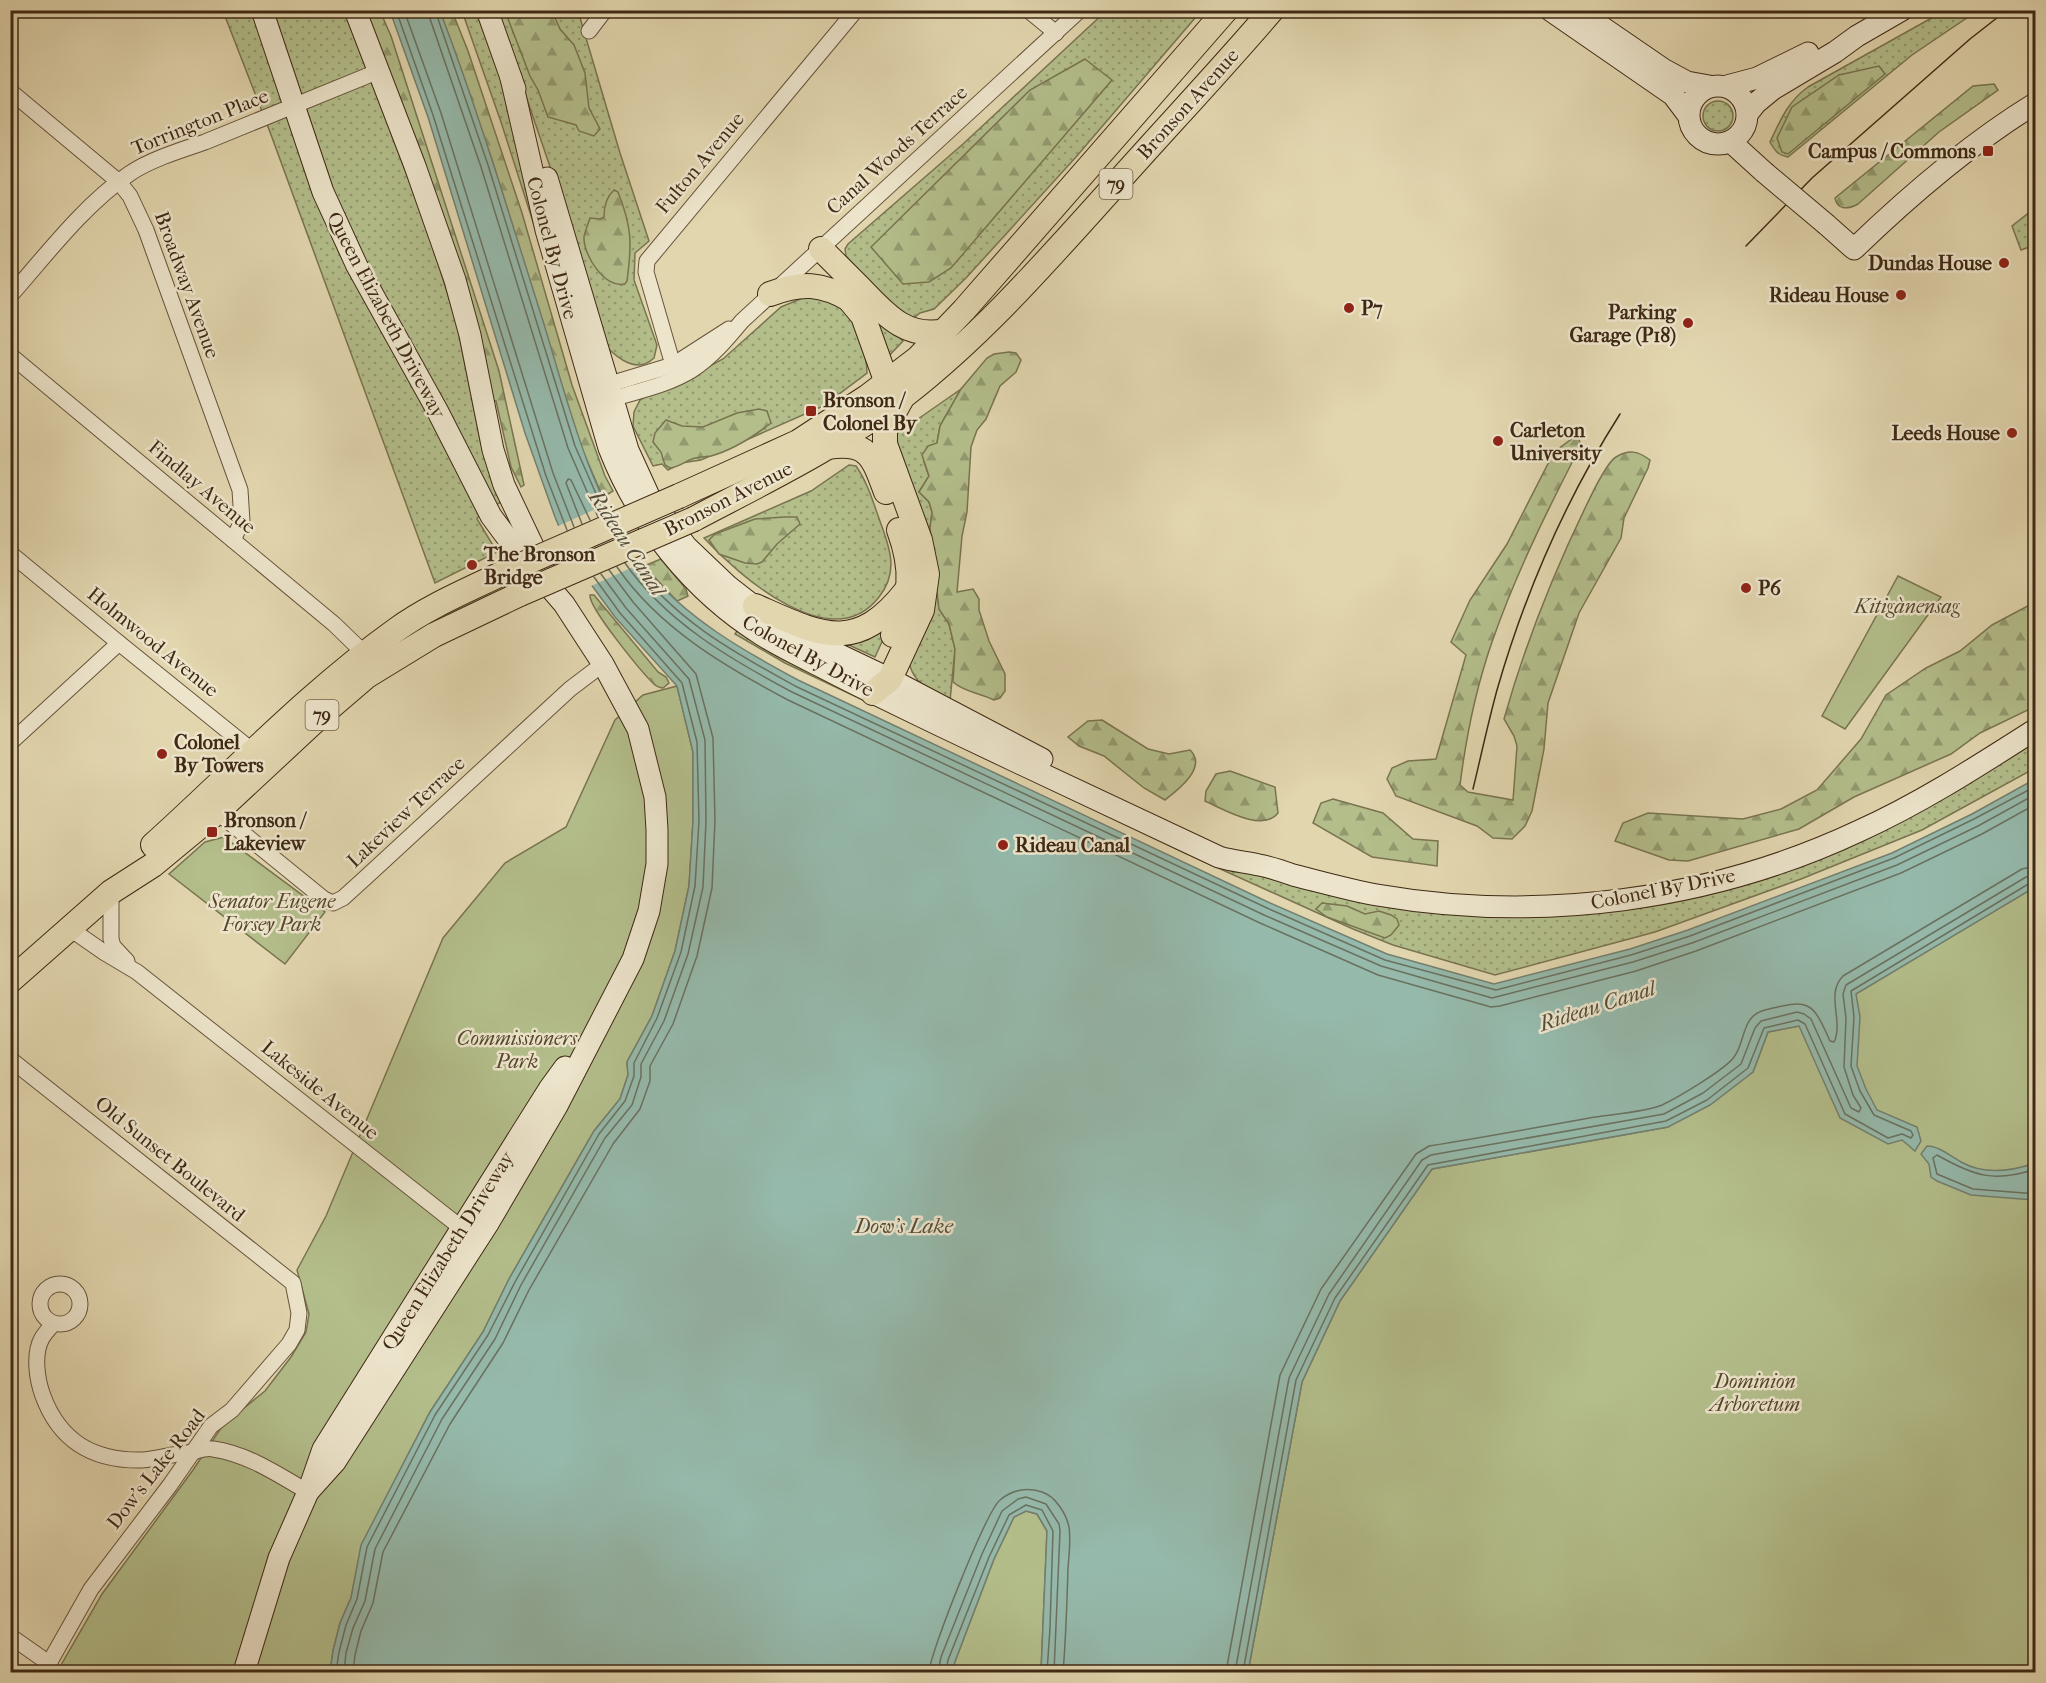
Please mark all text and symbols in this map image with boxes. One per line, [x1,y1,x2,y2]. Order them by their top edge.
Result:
street label: Bronson Avenue [1132,44,1244,164]
street label: Canal Woods Terrace [822,81,972,219]
street label: Torrington Place [128,84,272,160]
street label: Fulton Avenue [651,108,749,218]
place label: Campus / Commons [1808,140,1977,163]
marker: Campus / Commons [1981,144,1995,158]
road number: 79 [1100,169,1132,199]
street label: Colonel By Drive [522,174,582,322]
street label: Broadway Avenue [150,208,224,362]
street label: Queen Elizabeth Driveway [322,208,451,423]
place label: Dundas House [1868,252,1992,275]
marker: Dundas House [1997,256,2011,270]
place label: Rideau House [1769,284,1889,307]
marker: Rideau House [1894,288,1908,302]
place label: P7 [1361,297,1383,320]
marker: P7 [1342,301,1356,315]
place label: Parking Garage (P18) [1569,301,1677,347]
marker: Parking Garage (P18) [1681,316,1695,330]
place label: Bronson / Colonel By [823,389,918,435]
marker: Bronson / Colonel By [804,404,818,418]
place label: Carleton University [1509,419,1603,465]
place label: Leeds House [1891,422,2000,445]
marker: Leeds House [2005,426,2019,440]
marker: Carleton University [1491,434,1505,448]
street label: Findlay Avenue [144,435,260,539]
street label: Bronson Avenue [660,457,796,541]
water label: Rideau Canal [583,484,671,602]
place label: The Bronson Bridge [483,543,596,589]
marker: The Bronson Bridge [465,558,479,572]
place label: P6 [1758,577,1782,600]
marker: P6 [1739,581,1753,595]
street label: Holmwood Avenue [83,582,223,702]
park label: Kitigànensag [1852,595,1961,618]
street label: Colonel By Drive [738,610,878,702]
road number: 79 [306,700,338,730]
place label: Colonel By Towers [174,731,264,777]
marker: Colonel By Towers [155,747,169,761]
street label: Lakeview Terrace [342,752,470,872]
place label: Bronson / Lakeview [224,809,307,855]
marker: Bronson / Lakeview [205,825,219,839]
place label: Rideau Canal [1015,834,1130,857]
marker: Rideau Canal [996,838,1010,852]
street label: Colonel By Drive [1589,864,1737,914]
park label: Senator Eugene Forsey Park [208,890,336,936]
water label: Rideau Canal [1534,975,1661,1037]
park label: Commissioners Park [457,1027,578,1073]
street label: Lakeside Avenue [257,1036,383,1144]
street label: Old Sunset Boulevard [91,1092,250,1227]
street label: Queen Elizabeth Driveway [377,1146,519,1355]
water label: Dow's Lake [853,1214,954,1238]
park label: Dominion Arboretum [1707,1370,1800,1416]
street label: Dow's Lake Road [102,1404,211,1534]

